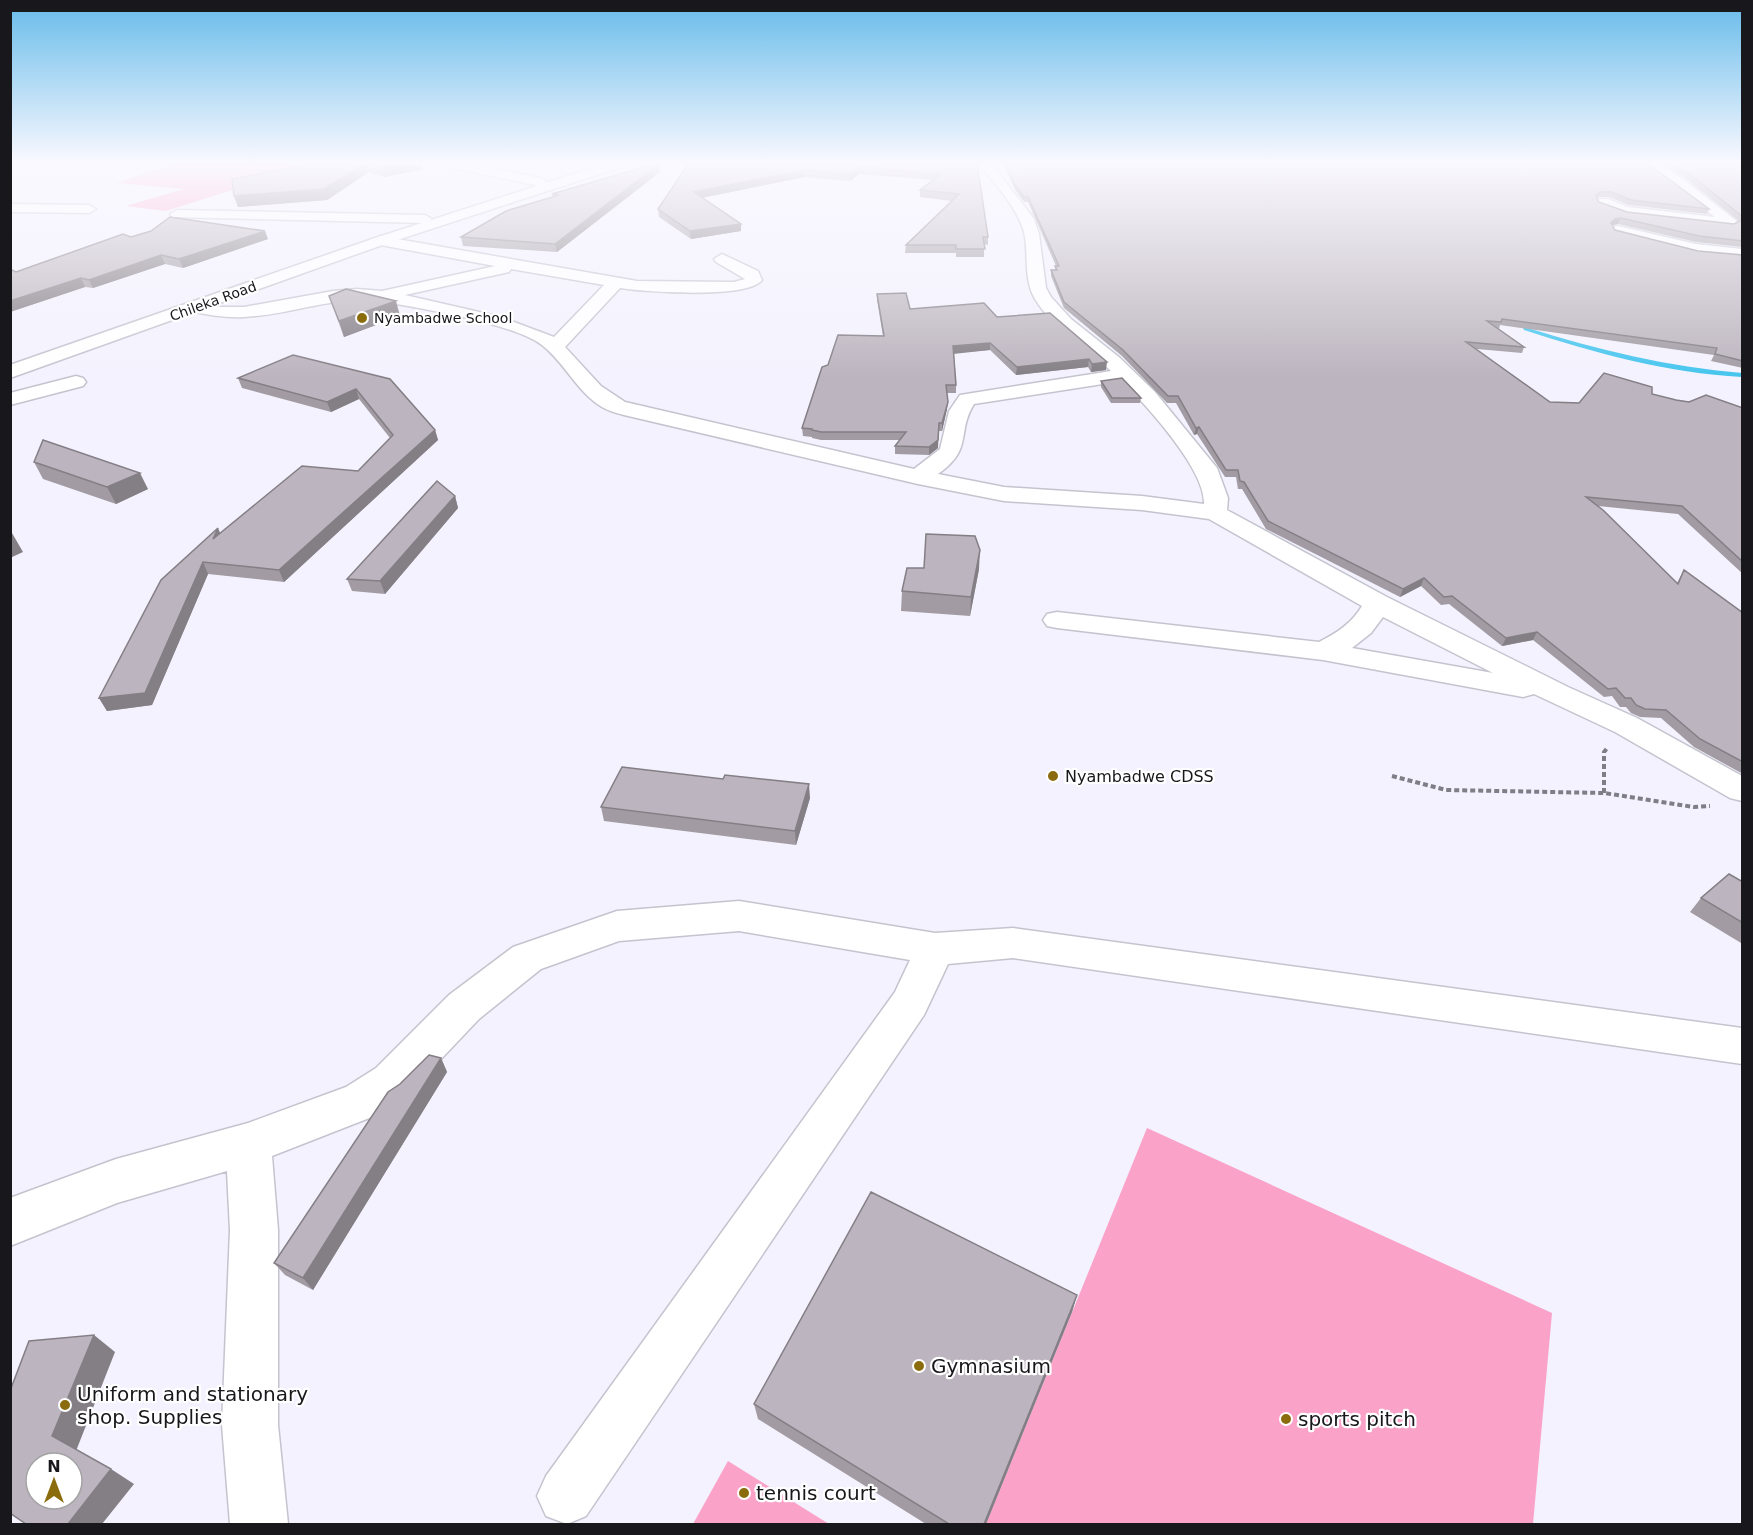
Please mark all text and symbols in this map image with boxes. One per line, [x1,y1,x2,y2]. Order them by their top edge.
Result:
street label: Chileka Road [167,278,259,324]
place label: Nyambadwe School [374,310,512,326]
marker: Nyambadwe School [355,311,369,325]
place label: Nyambadwe CDSS [1065,767,1214,786]
marker: Nyambadwe CDSS [1046,769,1060,783]
place label: Gymnasium [931,1354,1051,1378]
marker: Gymnasium [912,1359,926,1373]
place label: Uniform and stationary shop. Supplies [77,1382,308,1429]
marker: Uniform and stationary shop. Supplies [58,1398,72,1412]
place label: sports pitch [1298,1407,1416,1431]
marker: sports pitch [1279,1412,1293,1426]
north arrow [24,1451,84,1511]
text: N [47,1457,61,1476]
place label: tennis court [756,1481,876,1505]
marker: tennis court [737,1486,751,1500]

